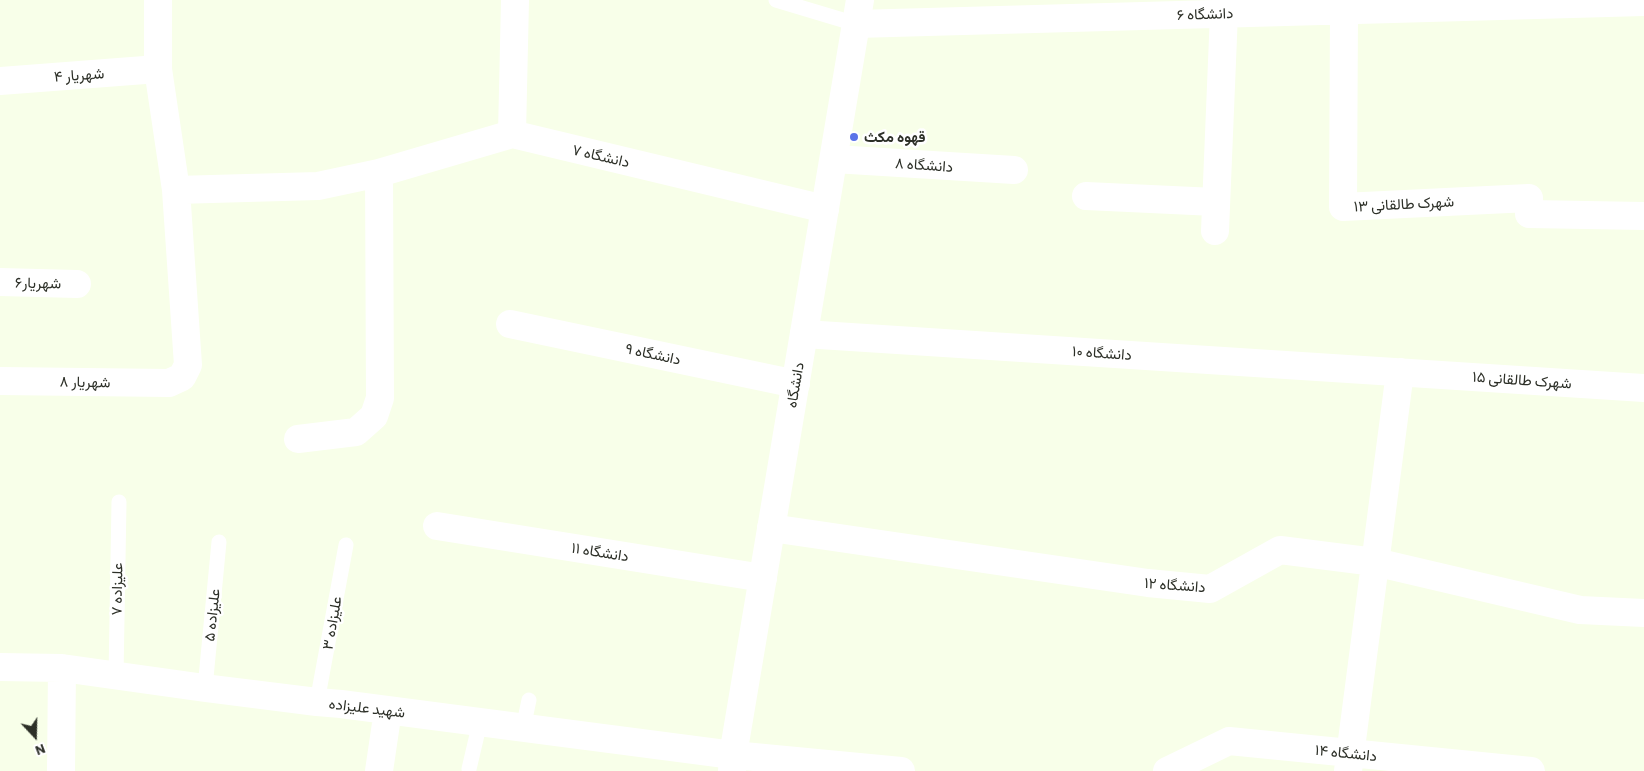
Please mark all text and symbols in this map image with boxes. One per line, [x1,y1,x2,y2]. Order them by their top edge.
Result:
street label: دانشگاه ۶ [1176,4,1234,24]
street label: شهریار ۴ [53,64,105,86]
place label: قهوه مکث [864,128,925,146]
marker: قهوه مکث [848,131,860,143]
street label: دانشگاه ۷ [571,141,631,171]
street label: دانشگاه ۸ [894,154,954,176]
street label: شهرک طالقانی ۱۳ [1353,192,1455,216]
street label: شهریار۶ [15,274,61,292]
street label: دانشگاه ۹ [624,339,682,369]
street label: دانشگاه ۱۰ [1072,342,1132,364]
street label: دانشگاه [782,361,808,409]
street label: شهرک طالقانی ۱۵ [1472,368,1572,392]
street label: شهریار ۸ [60,373,110,391]
street label: دانشگاه ۱۱ [570,539,630,565]
street label: علیزاده ۷ [108,562,126,616]
street label: دانشگاه ۱۲ [1144,574,1206,596]
street label: علیزاده ۵ [200,588,224,642]
street label: علیزاده ۳ [318,595,346,651]
street label: شهید علیزاده [328,694,406,722]
north arrow [10,711,60,761]
text: N [33,741,48,760]
street label: دانشگاه ۱۴ [1314,741,1378,765]

